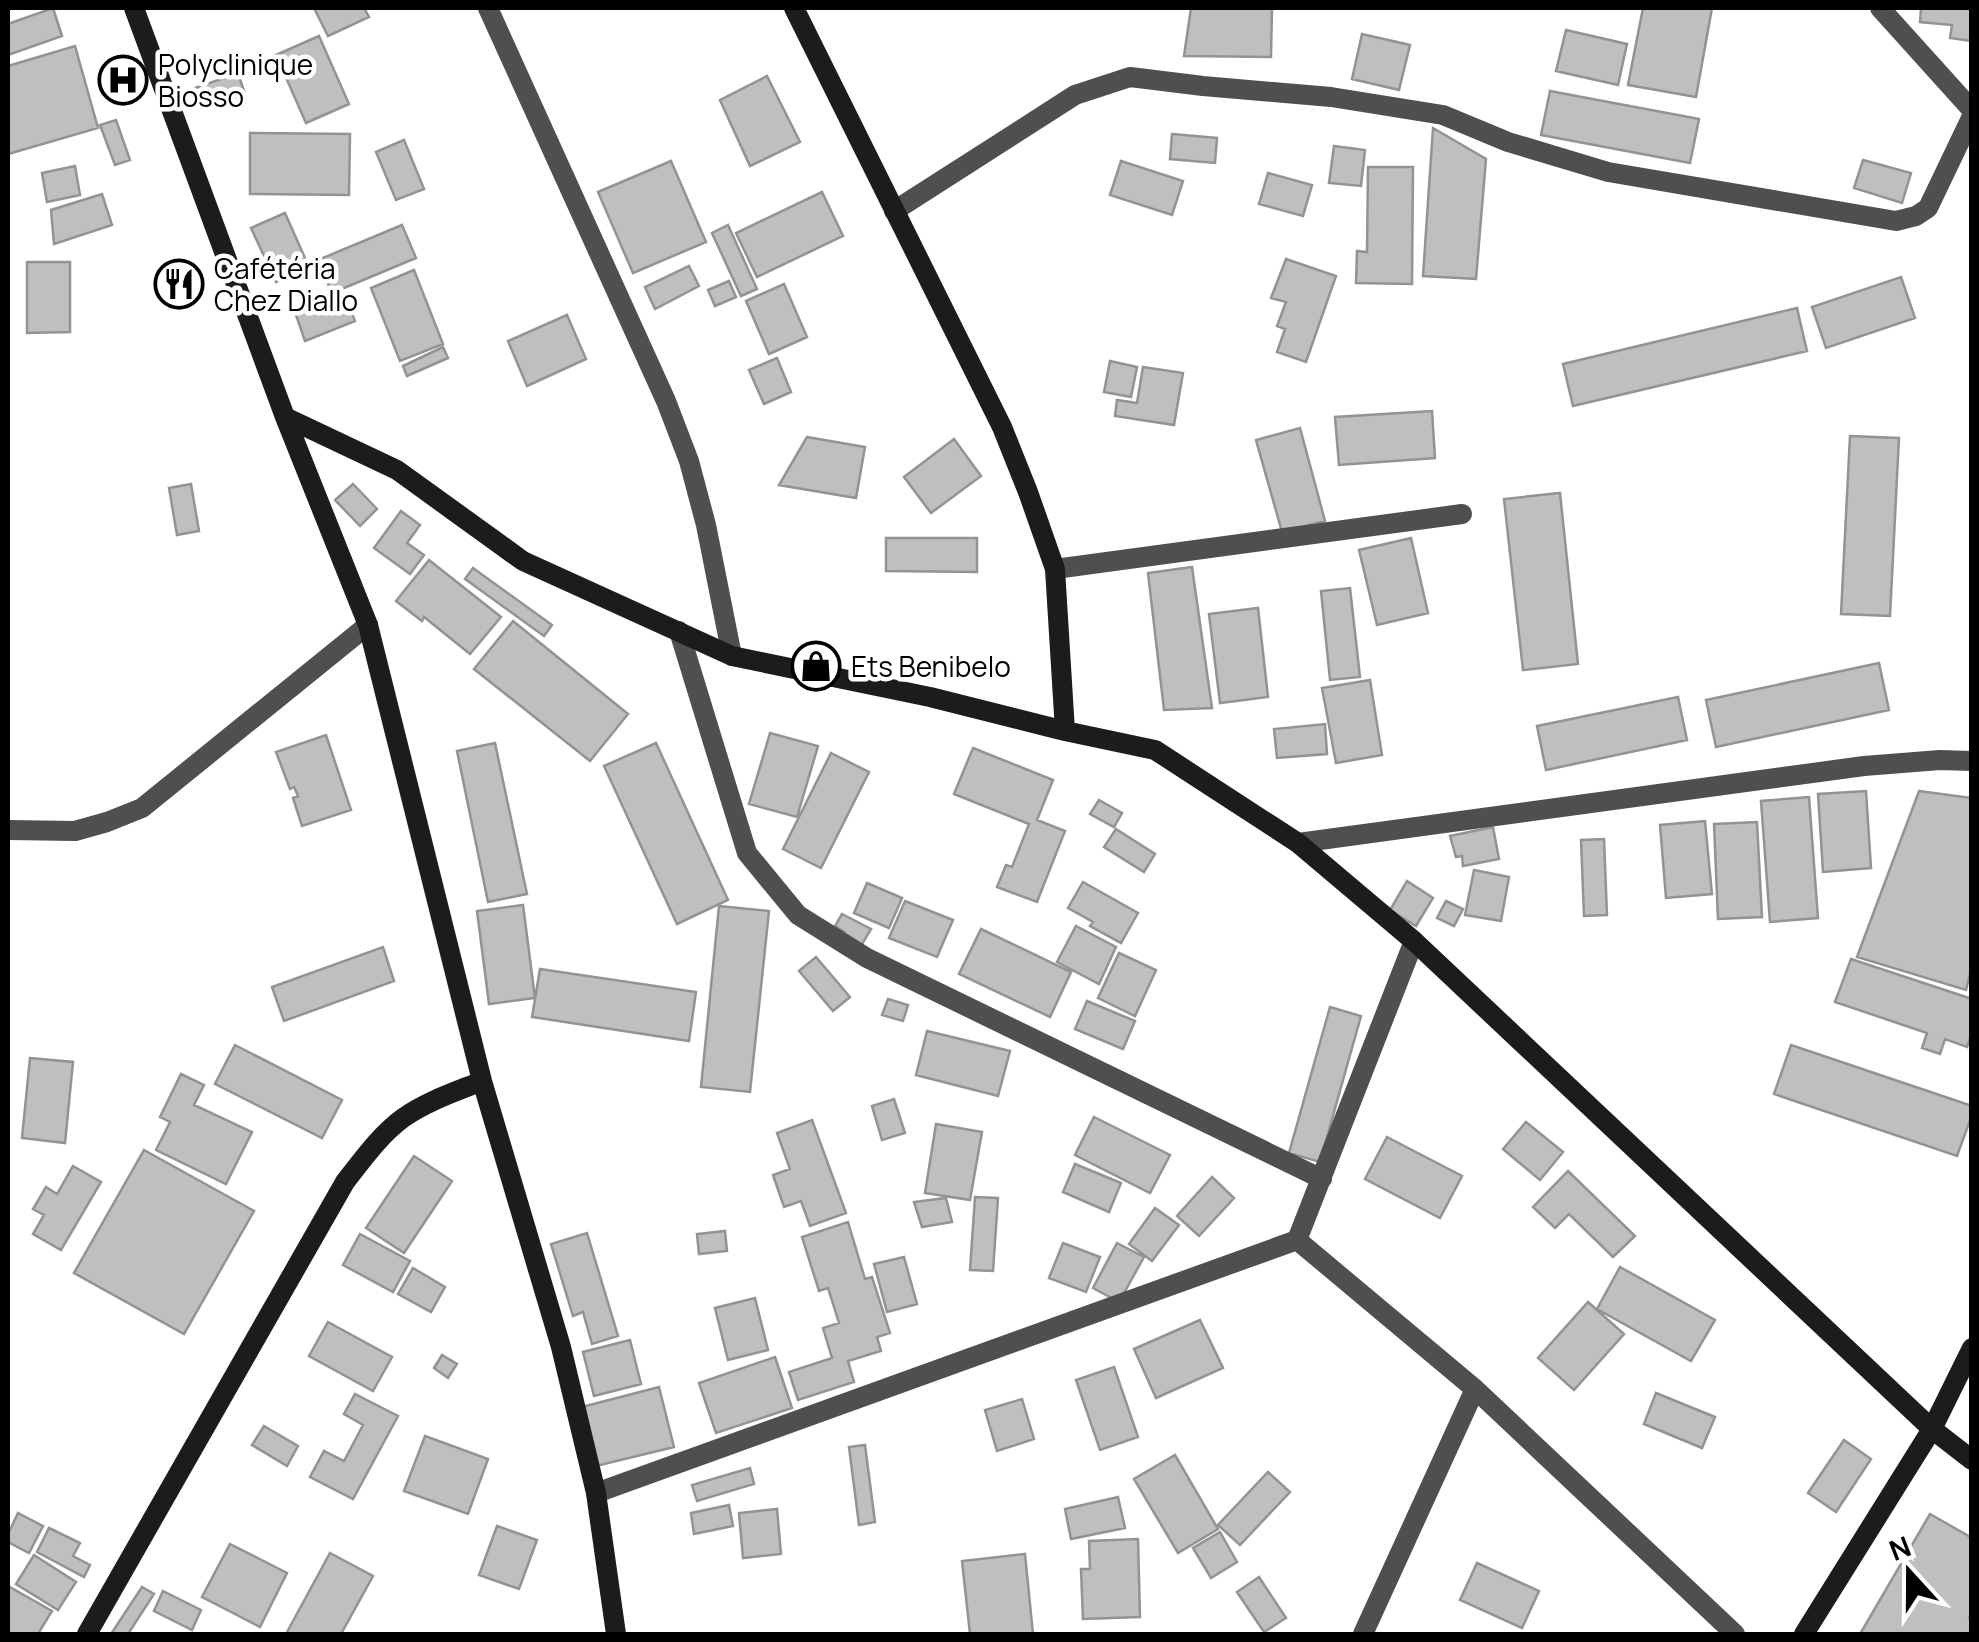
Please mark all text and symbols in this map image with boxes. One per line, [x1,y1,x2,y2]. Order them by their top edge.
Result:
place label: Polyclinique Biosso [158,45,313,115]
hospital icon: Polyclinique Biosso [97,54,149,106]
place label: Cafétéria Chez Diallo [214,249,358,319]
restaurant icon: Cafétéria Chez Diallo [153,258,205,310]
shop icon: Ets Benibelo [790,640,842,692]
place label: Ets Benibelo [851,647,1011,685]
north arrow [1859,1522,1959,1622]
text: N [1883,1526,1916,1569]

